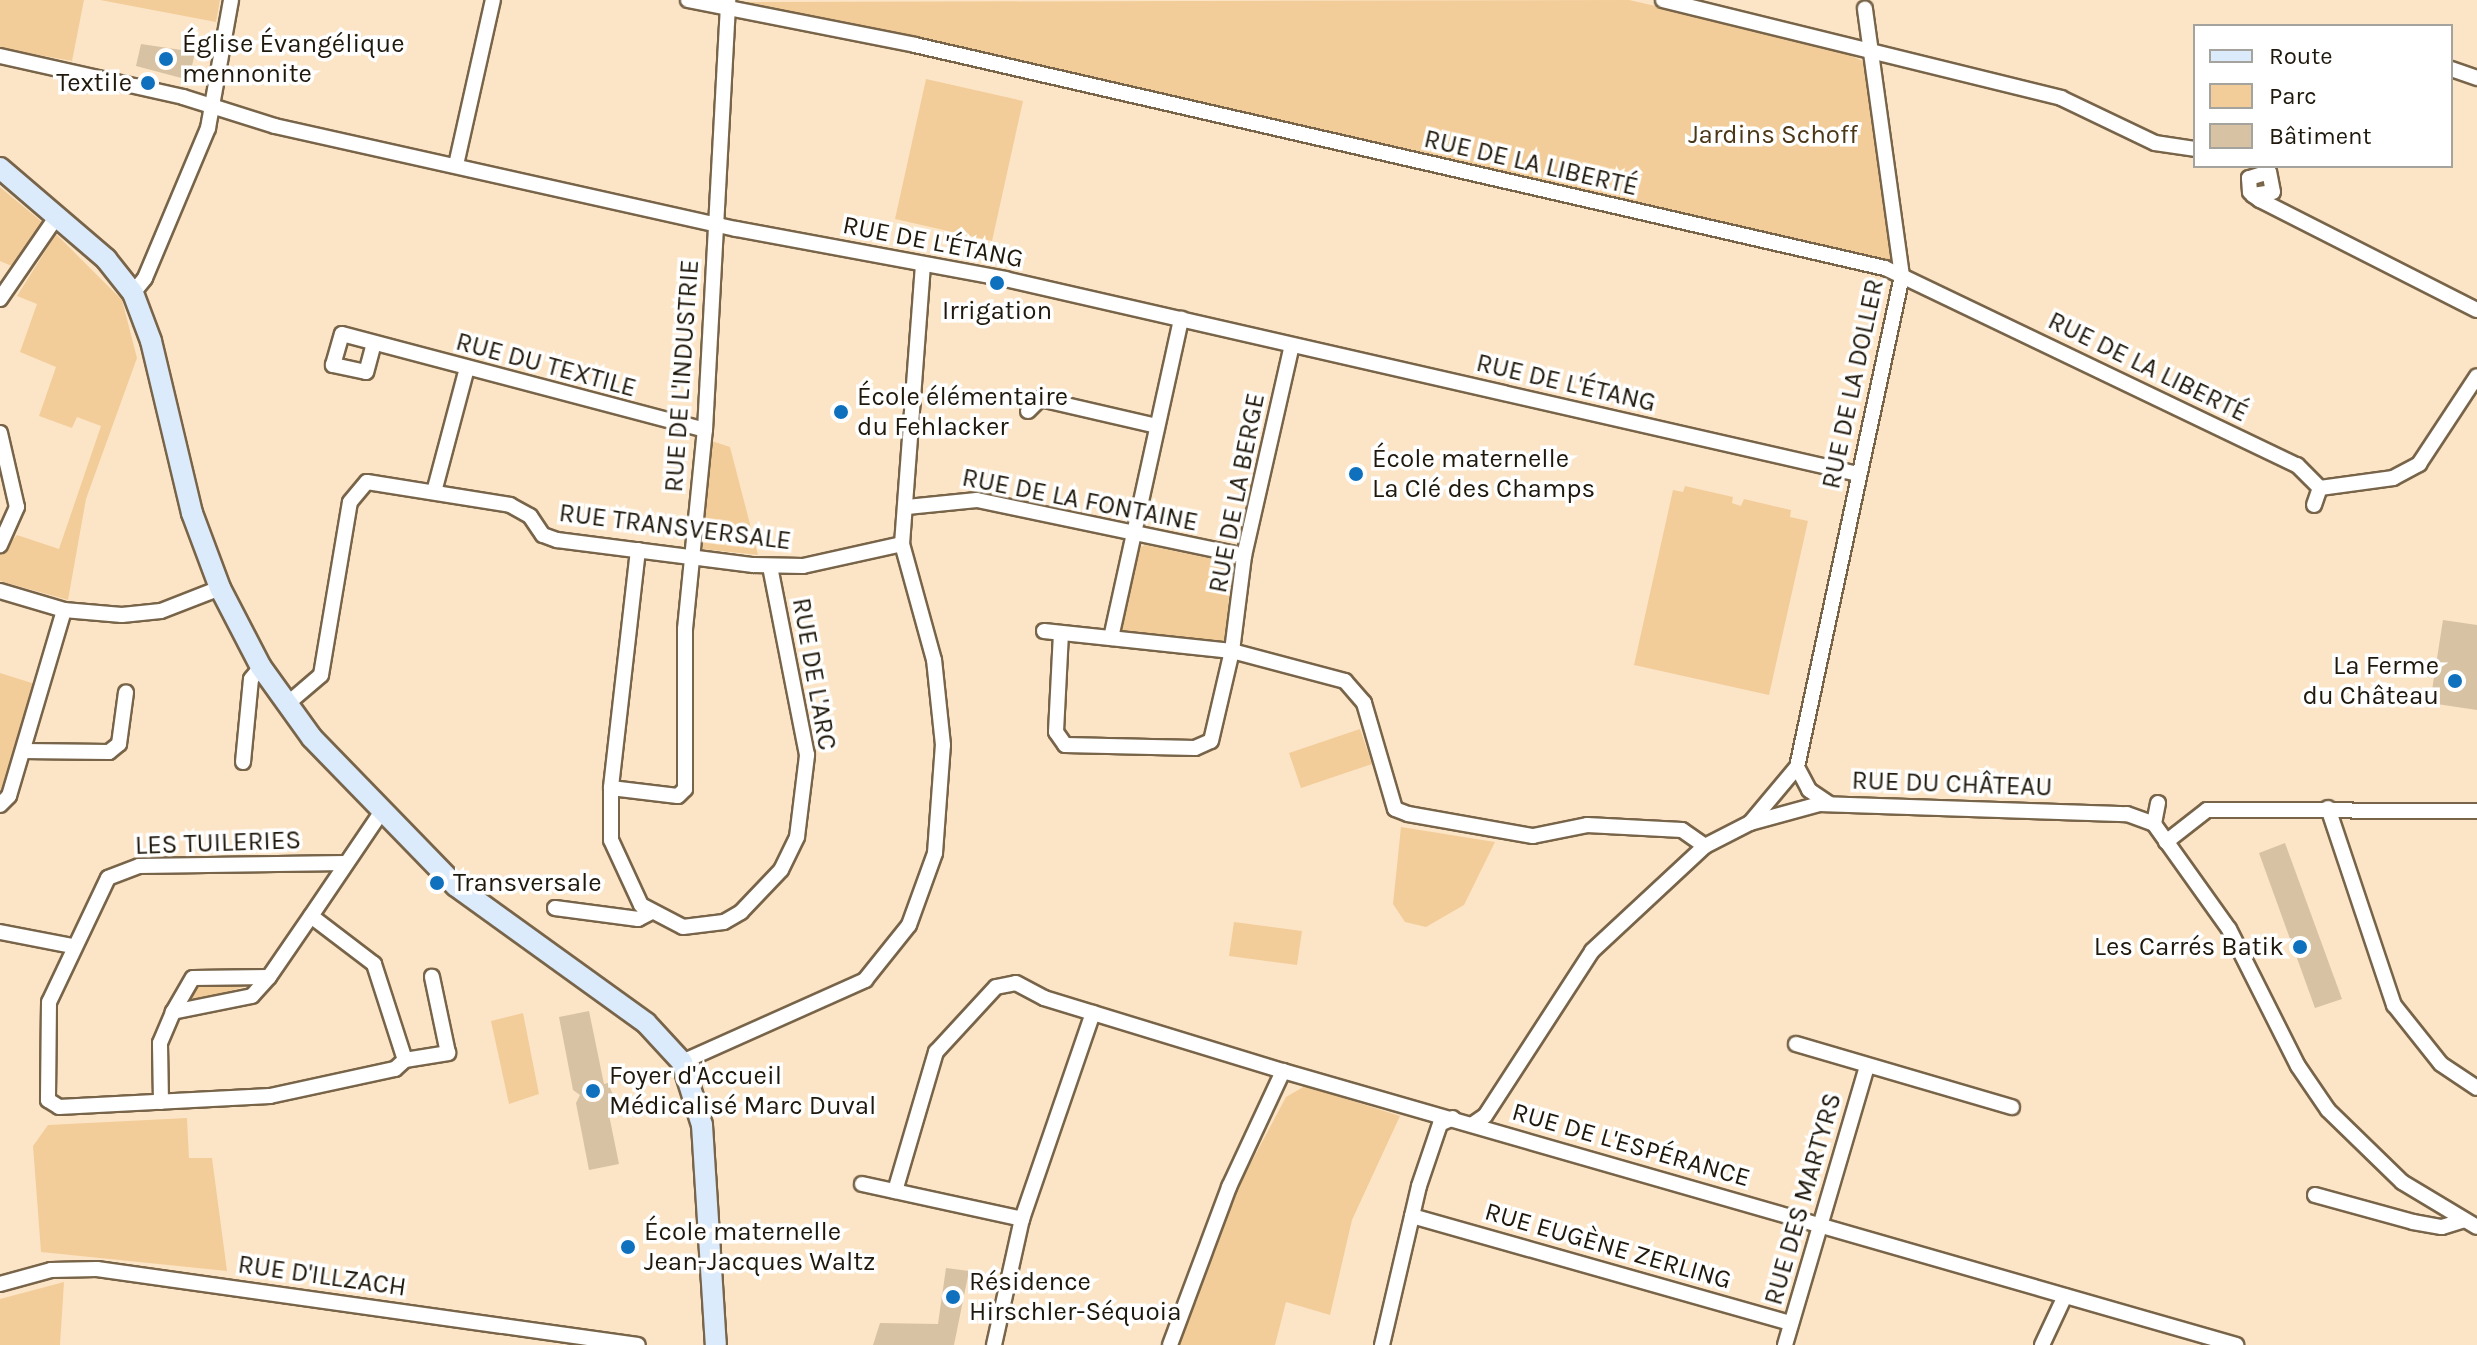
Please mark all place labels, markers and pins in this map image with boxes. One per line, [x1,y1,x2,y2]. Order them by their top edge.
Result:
place label: Église Évangélique mennonite [182,28,405,90]
marker: Église Évangélique mennonite [157,50,175,68]
place label: Textile [56,67,132,99]
marker: Textile [139,74,157,92]
marker: Irrigation [988,274,1006,292]
place label: Irrigation [942,295,1052,327]
place label: École élémentaire du Fehlacker [857,381,1068,442]
marker: École élémentaire du Fehlacker [832,403,850,421]
place label: École maternelle La Clé des Champs [1372,443,1595,504]
marker: École maternelle La Clé des Champs [1347,465,1365,483]
place label: La Ferme du Château [2303,650,2439,712]
marker: La Ferme du Château [2446,672,2464,690]
place label: Transversale [453,867,602,899]
marker: Transversale [428,874,446,892]
place label: Les Carrés Batik [2094,931,2284,963]
marker: Les Carrés Batik [2291,938,2309,956]
place label: Foyer d'Accueil Médicalisé Marc Duval [609,1060,876,1122]
marker: Foyer d'Accueil Médicalisé Marc Duval [584,1082,602,1100]
place label: École maternelle Jean-Jacques Waltz [644,1216,875,1278]
marker: École maternelle Jean-Jacques Waltz [619,1238,637,1256]
place label: Résidence Hirschler-Séquoia [969,1266,1182,1328]
marker: Résidence Hirschler-Séquoia [944,1288,962,1306]

